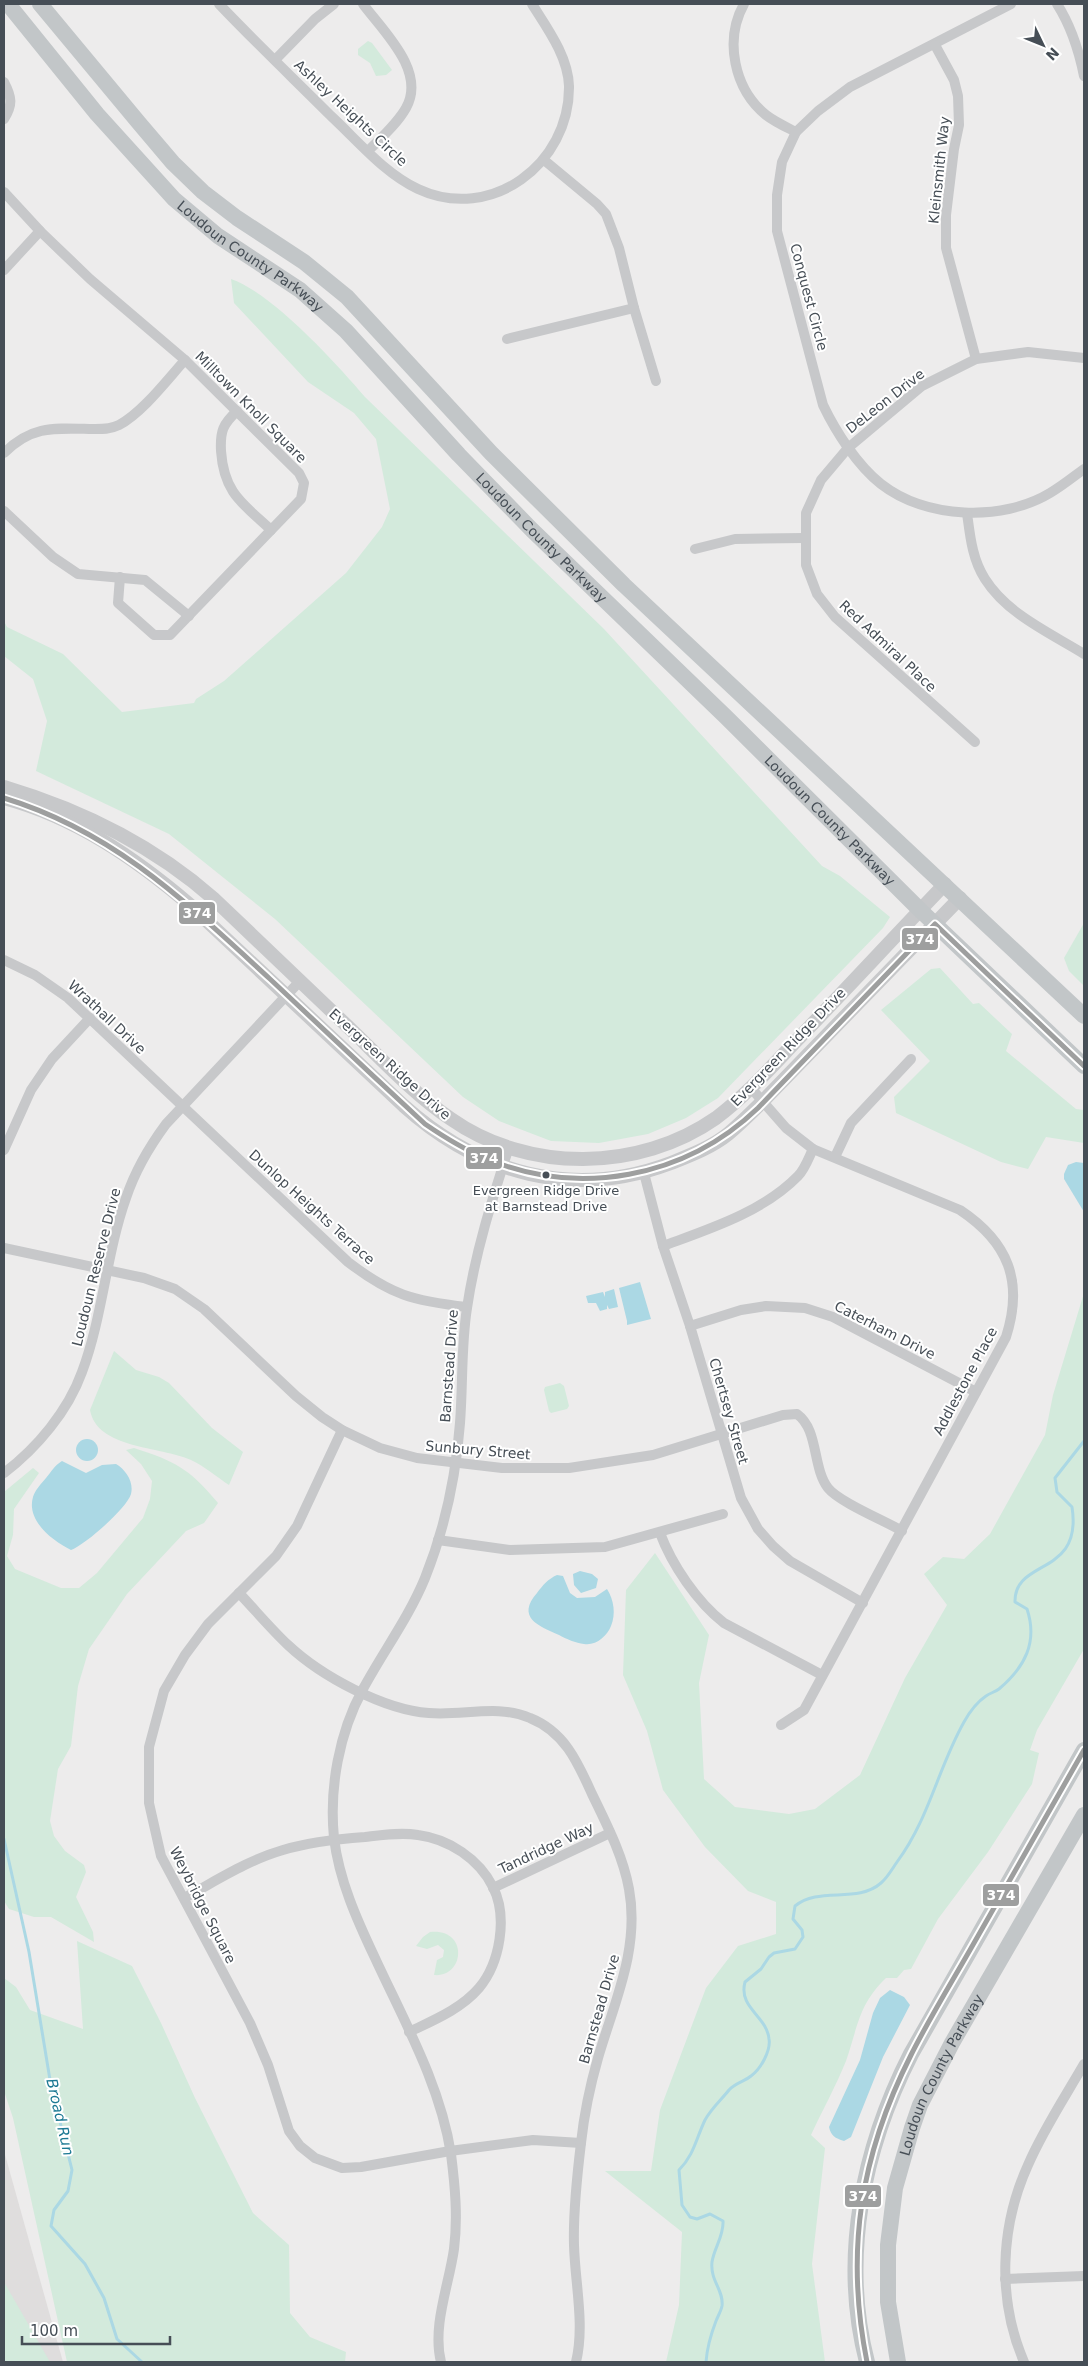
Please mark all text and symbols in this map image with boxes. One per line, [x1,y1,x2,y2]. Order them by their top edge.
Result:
north arrow [1018,20,1068,70]
text: N [1043,44,1062,64]
street label: Ashley Heights Circle [291,57,411,169]
street label: Kleinsmith Way [925,116,953,224]
street label: Loudoun County Parkway [174,197,327,315]
street label: Conquest Circle [787,242,831,352]
street label: Milltown Knoll Square [192,348,310,466]
street label: DeLeon Drive [843,366,927,436]
street label: Loudoun County Parkway [473,469,610,606]
street label: Red Admiral Place [836,597,940,695]
street label: Loudoun County Parkway [761,752,899,889]
line badge: 374 [178,901,216,925]
text: 374 [182,905,212,921]
line badge: 374 [901,927,939,951]
text: 374 [905,931,935,947]
street label: Wrathall Drive [65,977,149,1057]
street label: Evergreen Ridge Drive [727,985,849,1109]
street label: Evergreen Ridge Drive [326,1005,454,1123]
street label: Dunlop Heights Terrace [246,1146,378,1268]
line badge: 374 [465,1146,503,1170]
text: 374 [469,1150,499,1166]
marker: Evergreen Ridge Drive at Barnstead Drive [541,1170,551,1180]
place label: Evergreen Ridge Drive at Barnstead Drive [473,1183,619,1214]
street label: Loudoun Reserve Drive [69,1186,123,1348]
street label: Caterham Drive [832,1298,938,1362]
street label: Barnstead Drive [437,1309,461,1423]
street label: Addlestone Place [930,1324,1000,1438]
street label: Chertsey Street [706,1356,752,1466]
street label: Sunbury Street [425,1437,532,1463]
street label: Tandridge Way [495,1819,596,1877]
street label: Weybridge Square [167,1844,239,1966]
line badge: 374 [982,1883,1020,1907]
text: 374 [986,1887,1016,1903]
street label: Barnstead Drive [576,1952,622,2066]
street label: Loudoun County Parkway [897,1991,987,2158]
water label: Broad Run [42,2077,78,2157]
line badge: 374 [844,2184,882,2208]
text: 374 [848,2188,878,2204]
scale bar [22,2314,170,2346]
text: 100 m [30,2322,78,2340]

